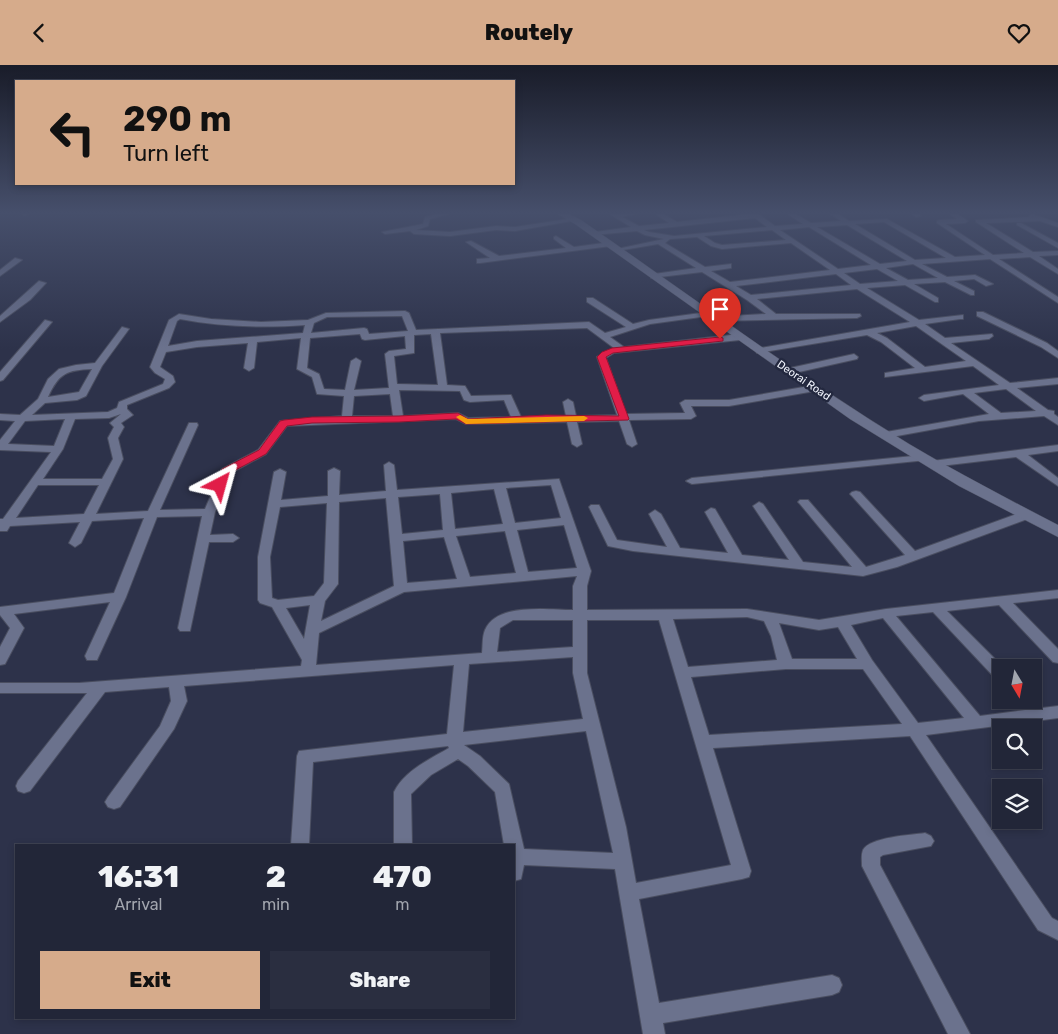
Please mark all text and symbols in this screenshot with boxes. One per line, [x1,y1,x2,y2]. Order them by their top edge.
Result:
icon: back [25,19,53,47]
text: Routely [485,19,573,46]
icon: heart [1005,19,1033,47]
text: 290 m [123,98,232,140]
icon: left [40,100,105,165]
text: Turn left [123,140,209,167]
pin [699,288,741,339]
icon: arrive [706,295,734,323]
street label: Deorai Road [775,358,833,403]
position arrow [193,458,245,510]
north arrow [992,659,1042,709]
map controls [992,659,1042,829]
button: search [992,719,1042,769]
button: layers [992,779,1042,829]
text: 16:31 [98,859,179,895]
text: 2 [266,859,286,895]
text: 470 [373,859,432,895]
text: Arrival [114,895,162,914]
text: min [262,895,290,914]
text: m [395,895,409,914]
button: Exit [40,951,260,1009]
button: Share [270,951,490,1009]

